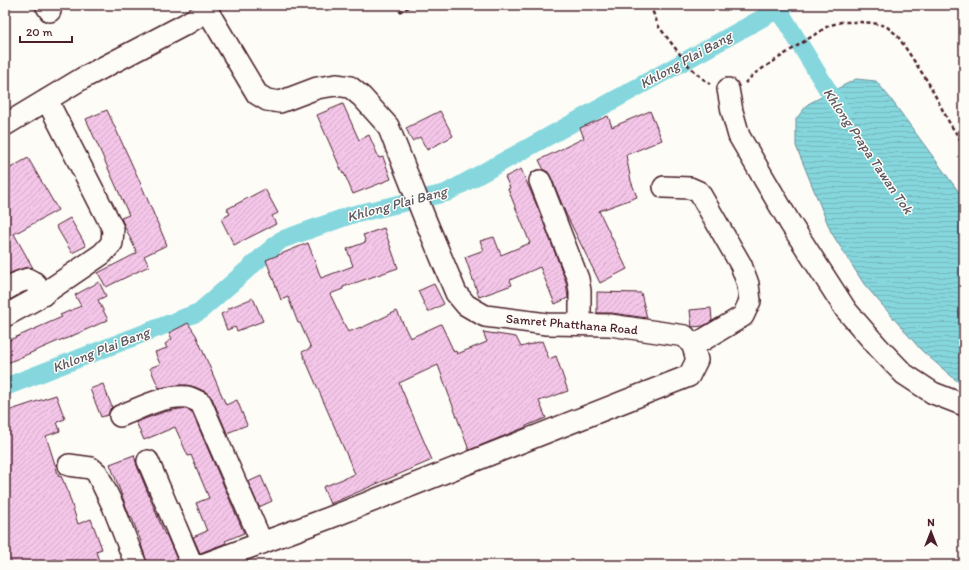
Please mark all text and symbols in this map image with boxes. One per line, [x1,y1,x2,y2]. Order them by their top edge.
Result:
scale bar [20,18,72,44]
text: 20 m [26,25,53,39]
water label: Khlong Plai Bang [637,27,737,92]
water label: Khlong Prapa Tawan Tok [820,85,917,218]
water label: Khlong Plai Bang [345,182,451,226]
street label: Samret Phatthana Road [505,311,639,337]
water label: Khlong Plai Bang [50,323,154,376]
north arrow [911,512,951,552]
text: N [927,516,935,529]

